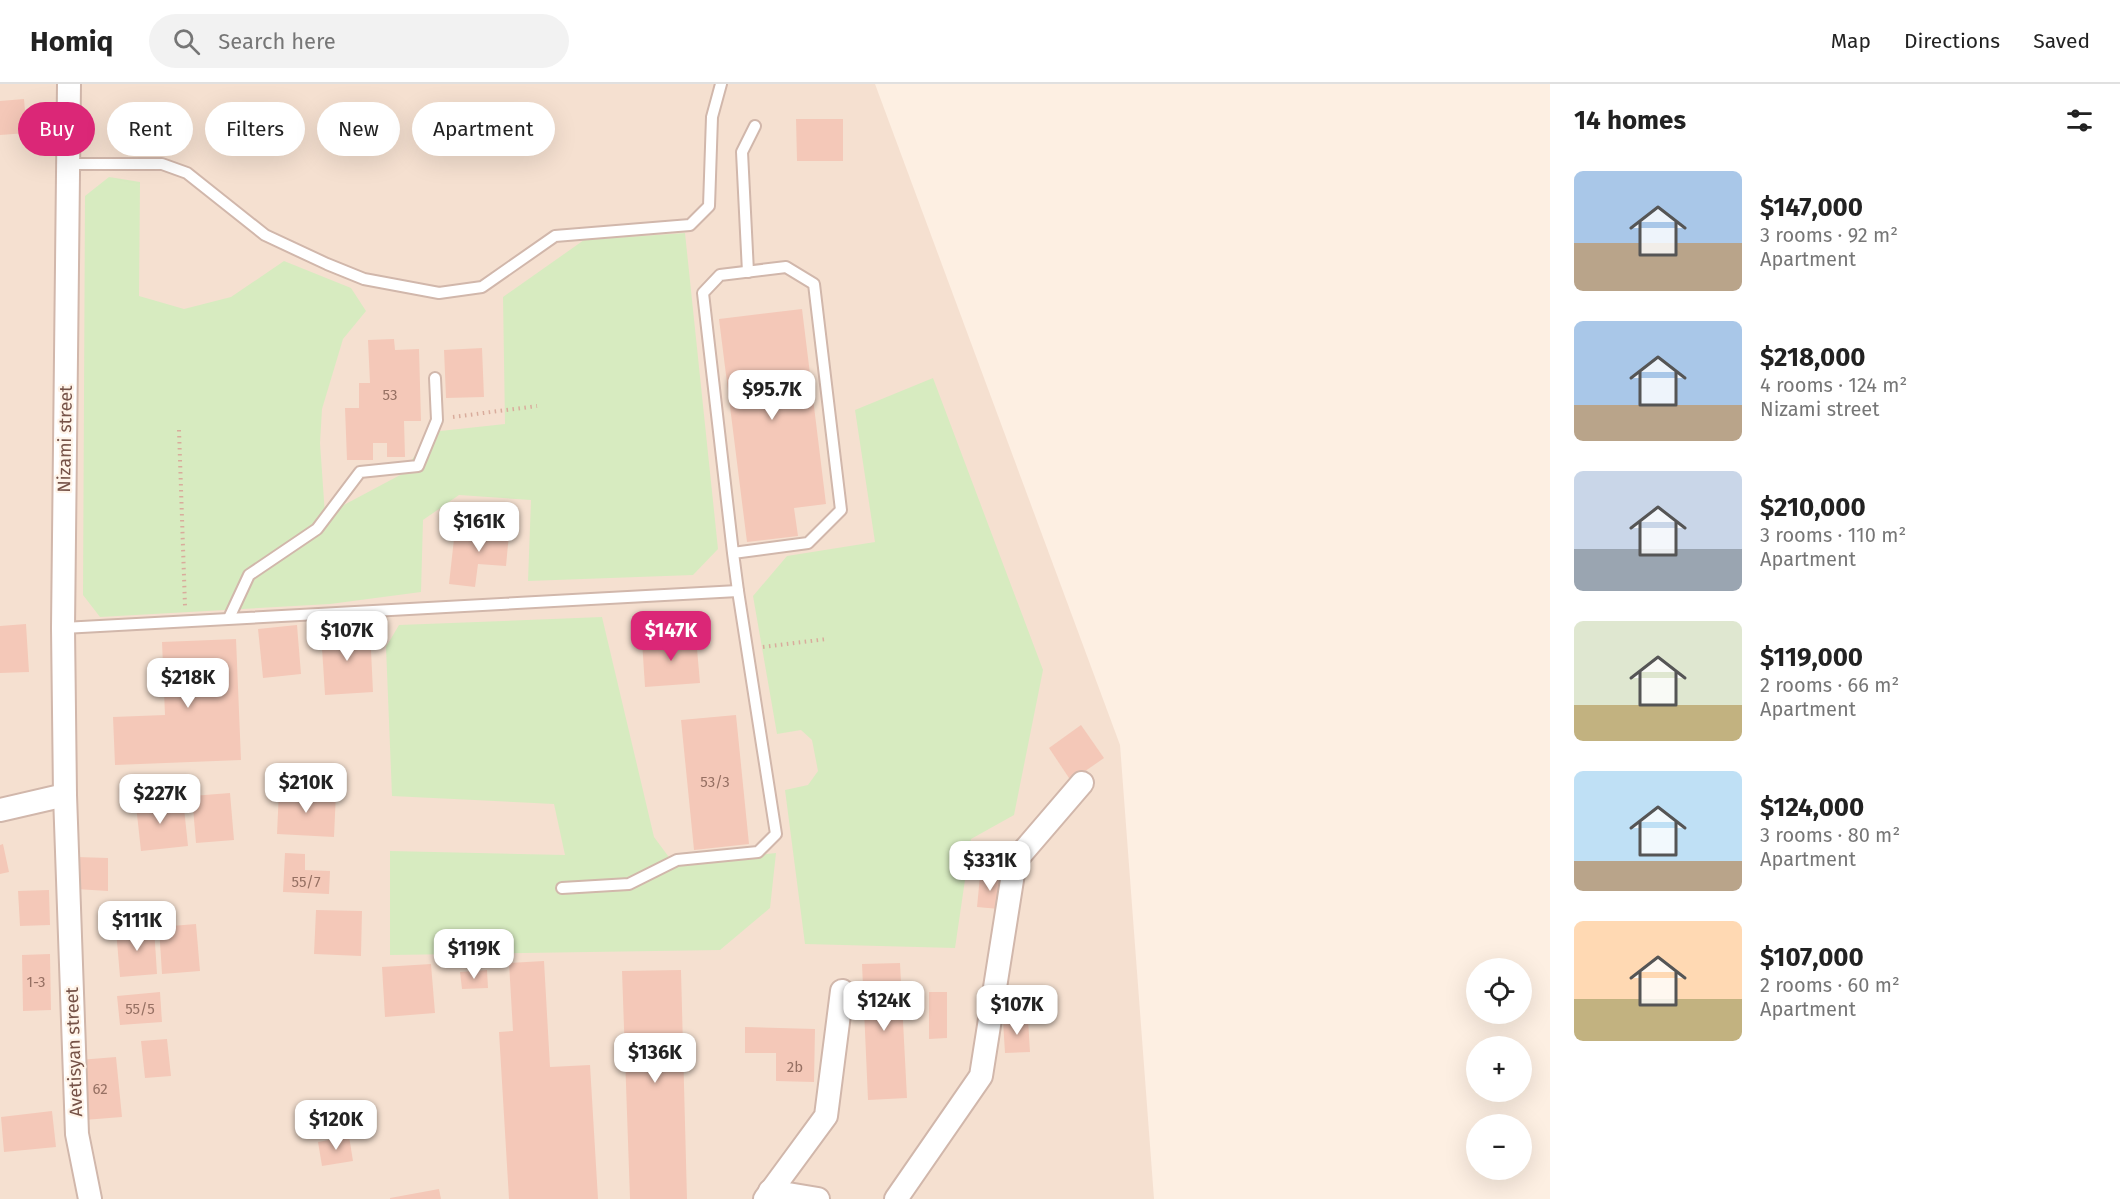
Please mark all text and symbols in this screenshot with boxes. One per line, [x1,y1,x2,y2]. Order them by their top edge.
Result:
search box [149,14,569,68]
text: Homiq [30,25,113,58]
icon: search [170,25,203,58]
text: Search here [218,28,336,55]
text: Map [1831,28,1871,54]
text: Directions [1904,28,2000,54]
text: Saved [2033,28,2090,54]
chip: Buy [18,102,95,156]
chip: Rent [107,102,193,156]
chip: Filters [205,102,305,156]
chip: New [317,102,400,156]
chip: Apartment [412,102,555,156]
icon: filters [2063,104,2096,137]
text: 14 homes [1574,105,1686,136]
text: $147,000 [1760,192,1863,223]
icon: home [1622,195,1694,267]
text: 3 rooms · 92 m² [1760,223,1898,247]
text: Apartment [1760,247,1856,271]
text: $218,000 [1760,342,1866,373]
icon: home [1622,345,1694,417]
pin: $95.7K [723,370,821,421]
text: 4 rooms · 124 m² [1760,373,1907,397]
text: $95.7K [742,377,802,401]
street label: Nizami street [53,385,77,493]
house number: 53 [383,386,397,404]
text: Nizami street [1760,397,1879,421]
text: $210,000 [1760,492,1866,523]
icon: home [1622,495,1694,567]
pin: $161K [437,502,521,553]
text: $161K [453,509,505,533]
text: 3 rooms · 110 m² [1760,523,1906,547]
text: Apartment [1760,547,1856,571]
pin: $107K [305,611,389,662]
pin: $147K [629,611,713,662]
text: $107K [321,618,373,642]
text: $147K [645,618,697,642]
text: $119,000 [1760,642,1863,673]
icon: home [1622,645,1694,717]
pin: $218K [146,658,230,709]
text: $218K [161,665,215,689]
text: 2 rooms · 66 m² [1760,673,1899,697]
text: Apartment [1760,697,1856,721]
pin: $210K [264,763,348,814]
text: $210K [279,770,333,794]
house number: 53/3 [700,773,730,791]
pin: $227K [118,774,202,825]
text: $227K [133,781,187,805]
text: $124,000 [1760,792,1864,823]
icon: home [1622,795,1694,867]
text: 3 rooms · 80 m² [1760,823,1900,847]
pin: $331K [948,841,1032,892]
text: Apartment [1760,847,1856,871]
text: $331K [963,848,1017,872]
house number: 55/7 [291,873,321,891]
pin: $111K [95,901,179,952]
text: $111K [112,908,162,932]
pin: $119K [432,929,516,980]
text: $119K [448,936,500,960]
text: $107,000 [1760,942,1864,973]
icon: home [1622,945,1694,1017]
map controls [1466,958,1532,1180]
button: locate [1466,958,1532,1024]
house number: 1-3 [26,973,46,991]
text: 2 rooms · 60 m² [1760,973,1900,997]
pin: $124K [842,981,926,1032]
pin: $107K [975,985,1059,1036]
street label: Avetisyan street [61,986,87,1117]
text: $124K [857,988,911,1012]
text: $107K [991,992,1043,1016]
text: Apartment [1760,997,1856,1021]
house number: 55/5 [125,1000,155,1018]
pin: $136K [613,1033,697,1084]
button: + [1466,1036,1532,1102]
text: $136K [628,1040,682,1064]
house number: 2b [787,1058,803,1076]
house number: 62 [92,1080,108,1098]
pin: $120K [294,1100,378,1151]
text: $120K [309,1107,363,1131]
button: − [1466,1114,1532,1180]

